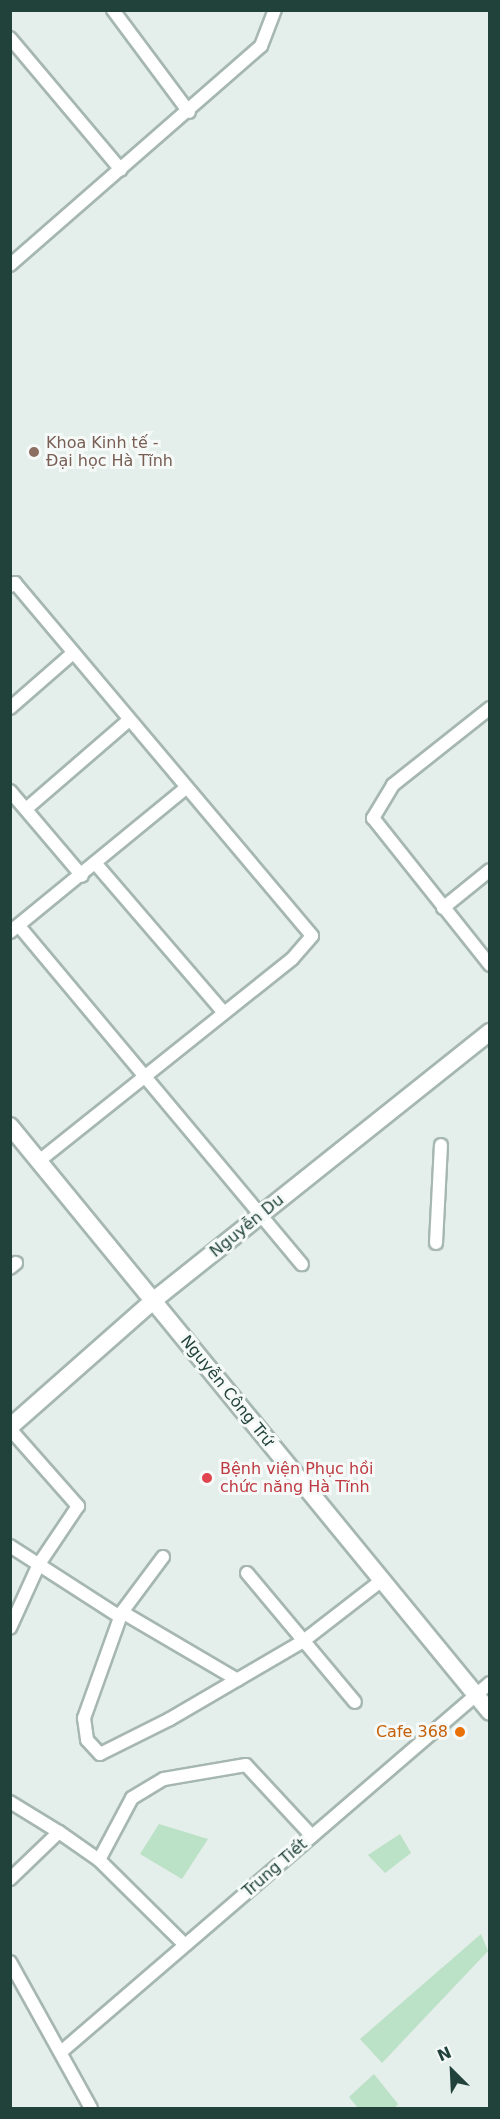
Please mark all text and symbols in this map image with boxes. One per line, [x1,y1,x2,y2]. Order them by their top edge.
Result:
place label: Khoa Kinh tế - Đại học Hà Tĩnh [46,433,173,471]
marker: Khoa Kinh tế - Đại học Hà Tĩnh [27,445,41,459]
street label: Nguyễn Du [206,1190,288,1262]
street label: Nguyễn Công Trứ [176,1332,278,1450]
place label: Bệnh viện Phục hồi chức năng Hà Tĩnh [220,1459,373,1497]
marker: Bệnh viện Phục hồi chức năng Hà Tĩnh [198,1469,216,1487]
place label: Cafe 368 [376,1722,448,1742]
marker: Cafe 368 [453,1725,467,1739]
street label: Trung Tiết [239,1835,311,1901]
north arrow [422,2041,482,2101]
text: N [434,2043,454,2066]

